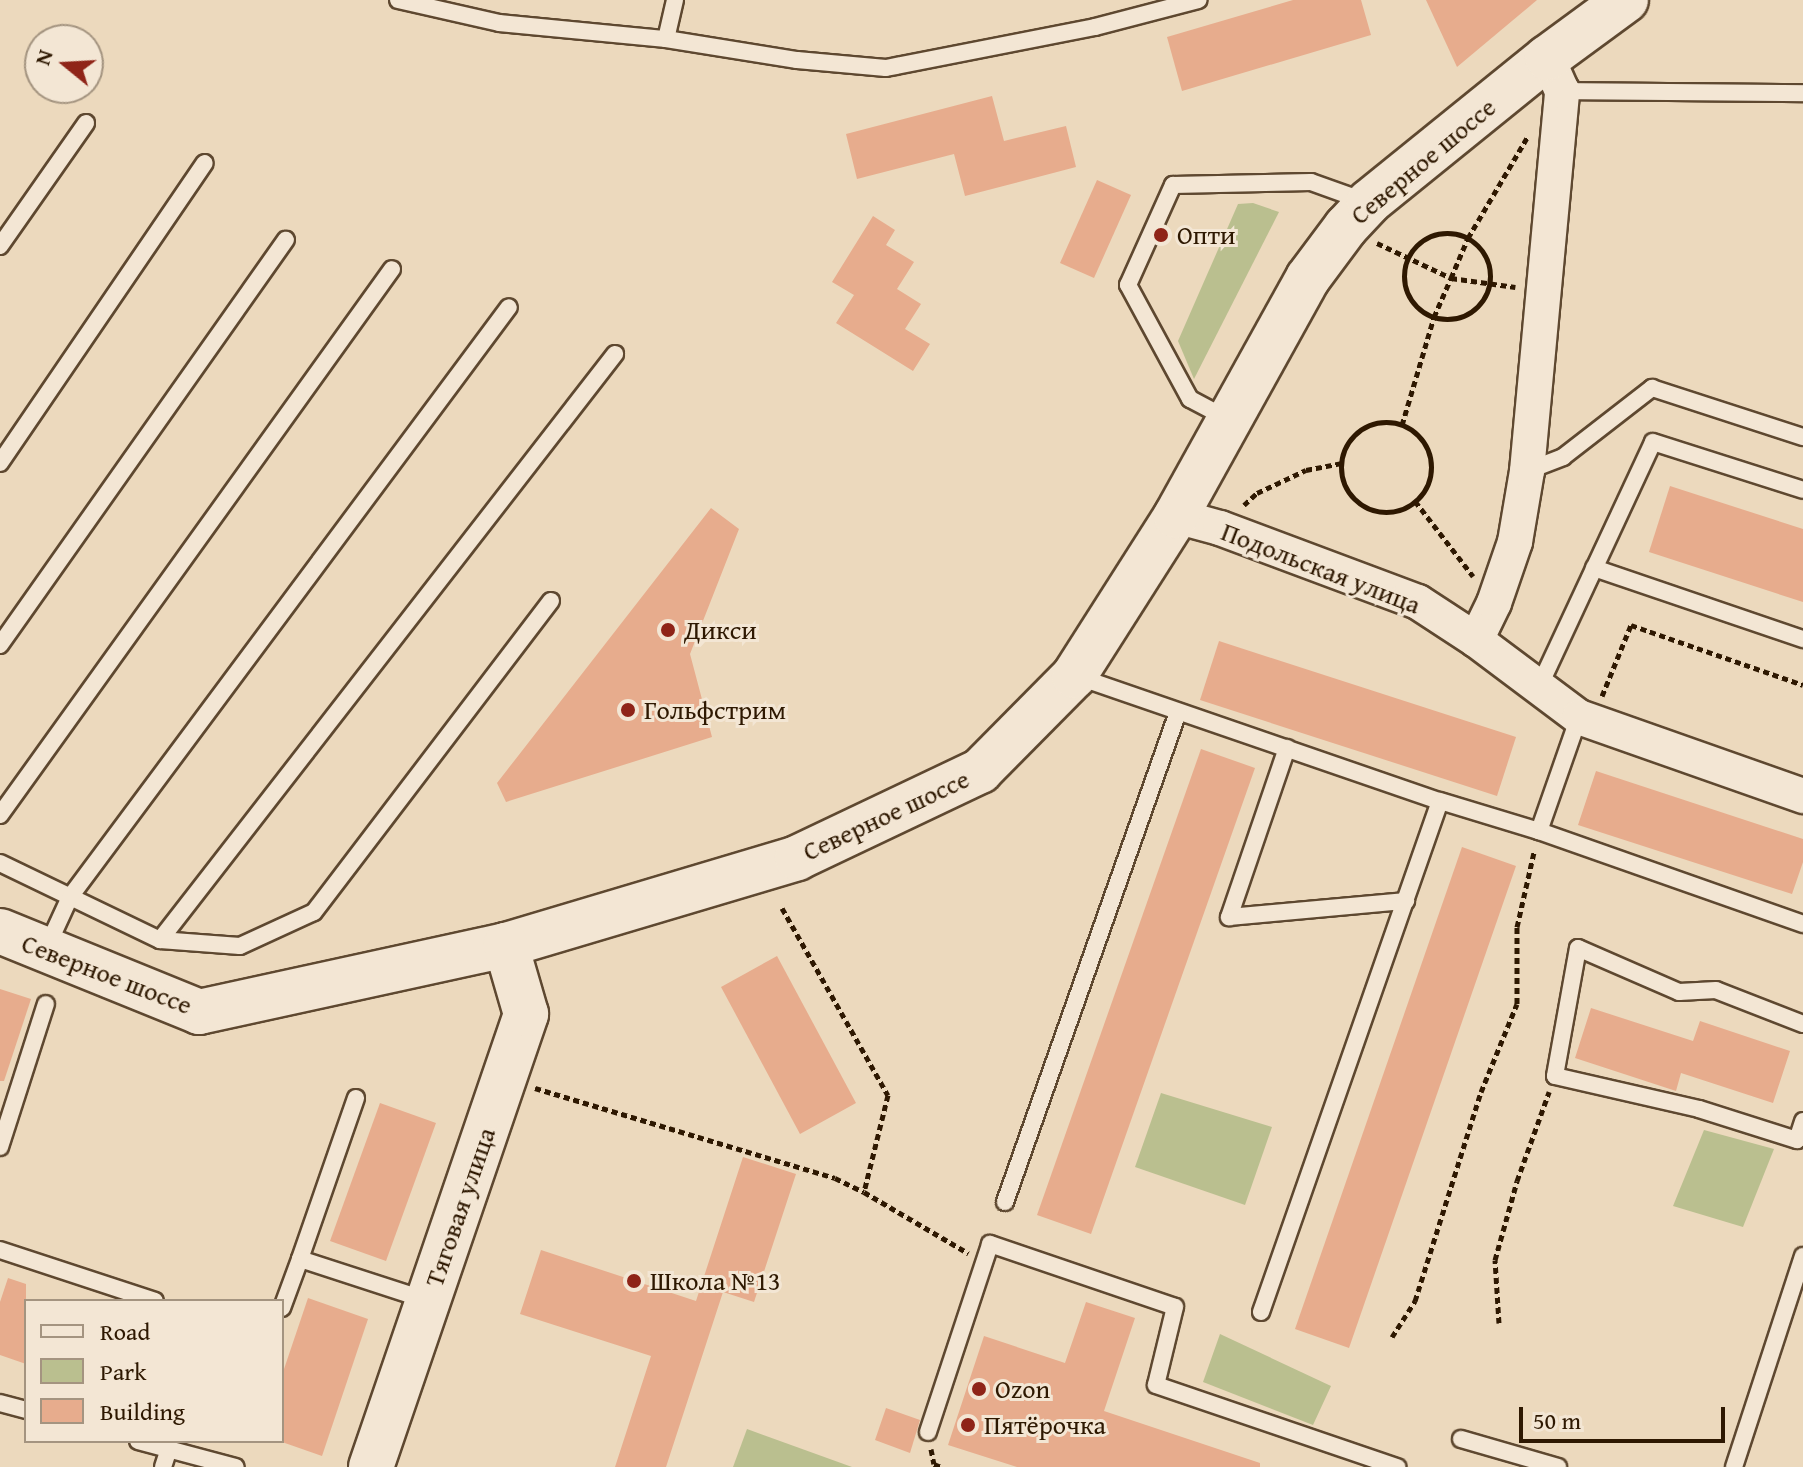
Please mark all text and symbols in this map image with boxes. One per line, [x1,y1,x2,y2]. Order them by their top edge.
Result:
north arrow [24,24,104,104]
text: N [26,45,61,69]
street label: Северное шоссе [1344,91,1502,231]
place label: Опти [1177,219,1235,251]
marker: Опти [1152,226,1170,244]
street label: Подольская улица [1217,516,1425,620]
place label: Дикси [684,614,757,646]
marker: Дикси [659,621,677,639]
place label: Гольфстрим [644,694,786,726]
marker: Гольфстрим [619,701,637,719]
street label: Северное шоссе [798,763,974,867]
street label: Северное шоссе [18,927,196,1021]
street label: Тяговая улица [418,1123,502,1291]
place label: Школа №13 [650,1265,781,1297]
marker: Школа №13 [625,1272,643,1290]
legend [24,1299,284,1443]
text: Road [100,1314,150,1349]
text: Park [100,1354,146,1389]
place label: Ozon [995,1373,1050,1405]
marker: Ozon [970,1380,988,1398]
scale bar [1523,1391,1729,1441]
text: Building [100,1394,185,1429]
text: 50 m [1533,1403,1581,1438]
place label: Пятёрочка [984,1409,1106,1441]
marker: Пятёрочка [959,1416,977,1434]

